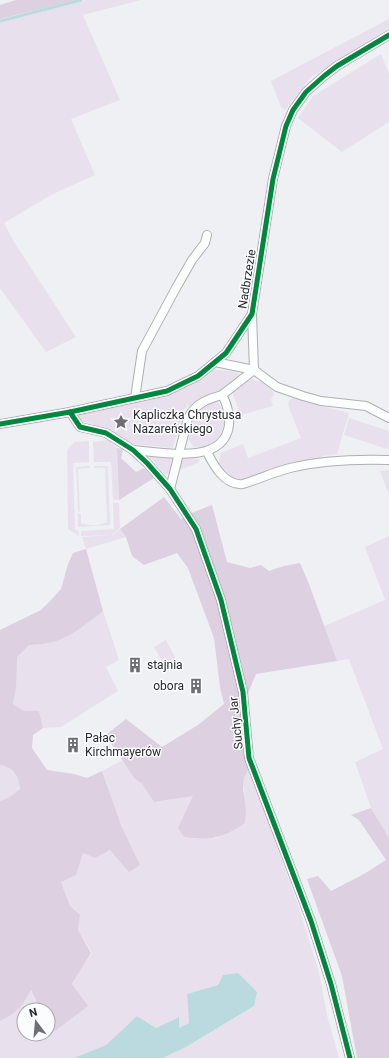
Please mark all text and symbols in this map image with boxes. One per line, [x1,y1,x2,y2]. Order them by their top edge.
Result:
street label: Nadbrzezie [235,248,259,310]
place label: Kapliczka Chrystusa Nazareńskiego [133,408,241,436]
place icon: Kapliczka Chrystusa Nazareńskiego [112,413,130,431]
building icon: stajnia [126,656,144,674]
place label: stajnia [147,658,183,672]
building icon: obora [187,677,205,695]
place label: obora [153,679,184,693]
street label: Suchy Jar [226,696,246,750]
place label: Pałac Kirchmayerów [85,731,161,759]
building icon: Pałac Kirchmayerów [64,736,82,754]
north arrow [16,1002,56,1042]
text: N [28,1005,39,1020]

